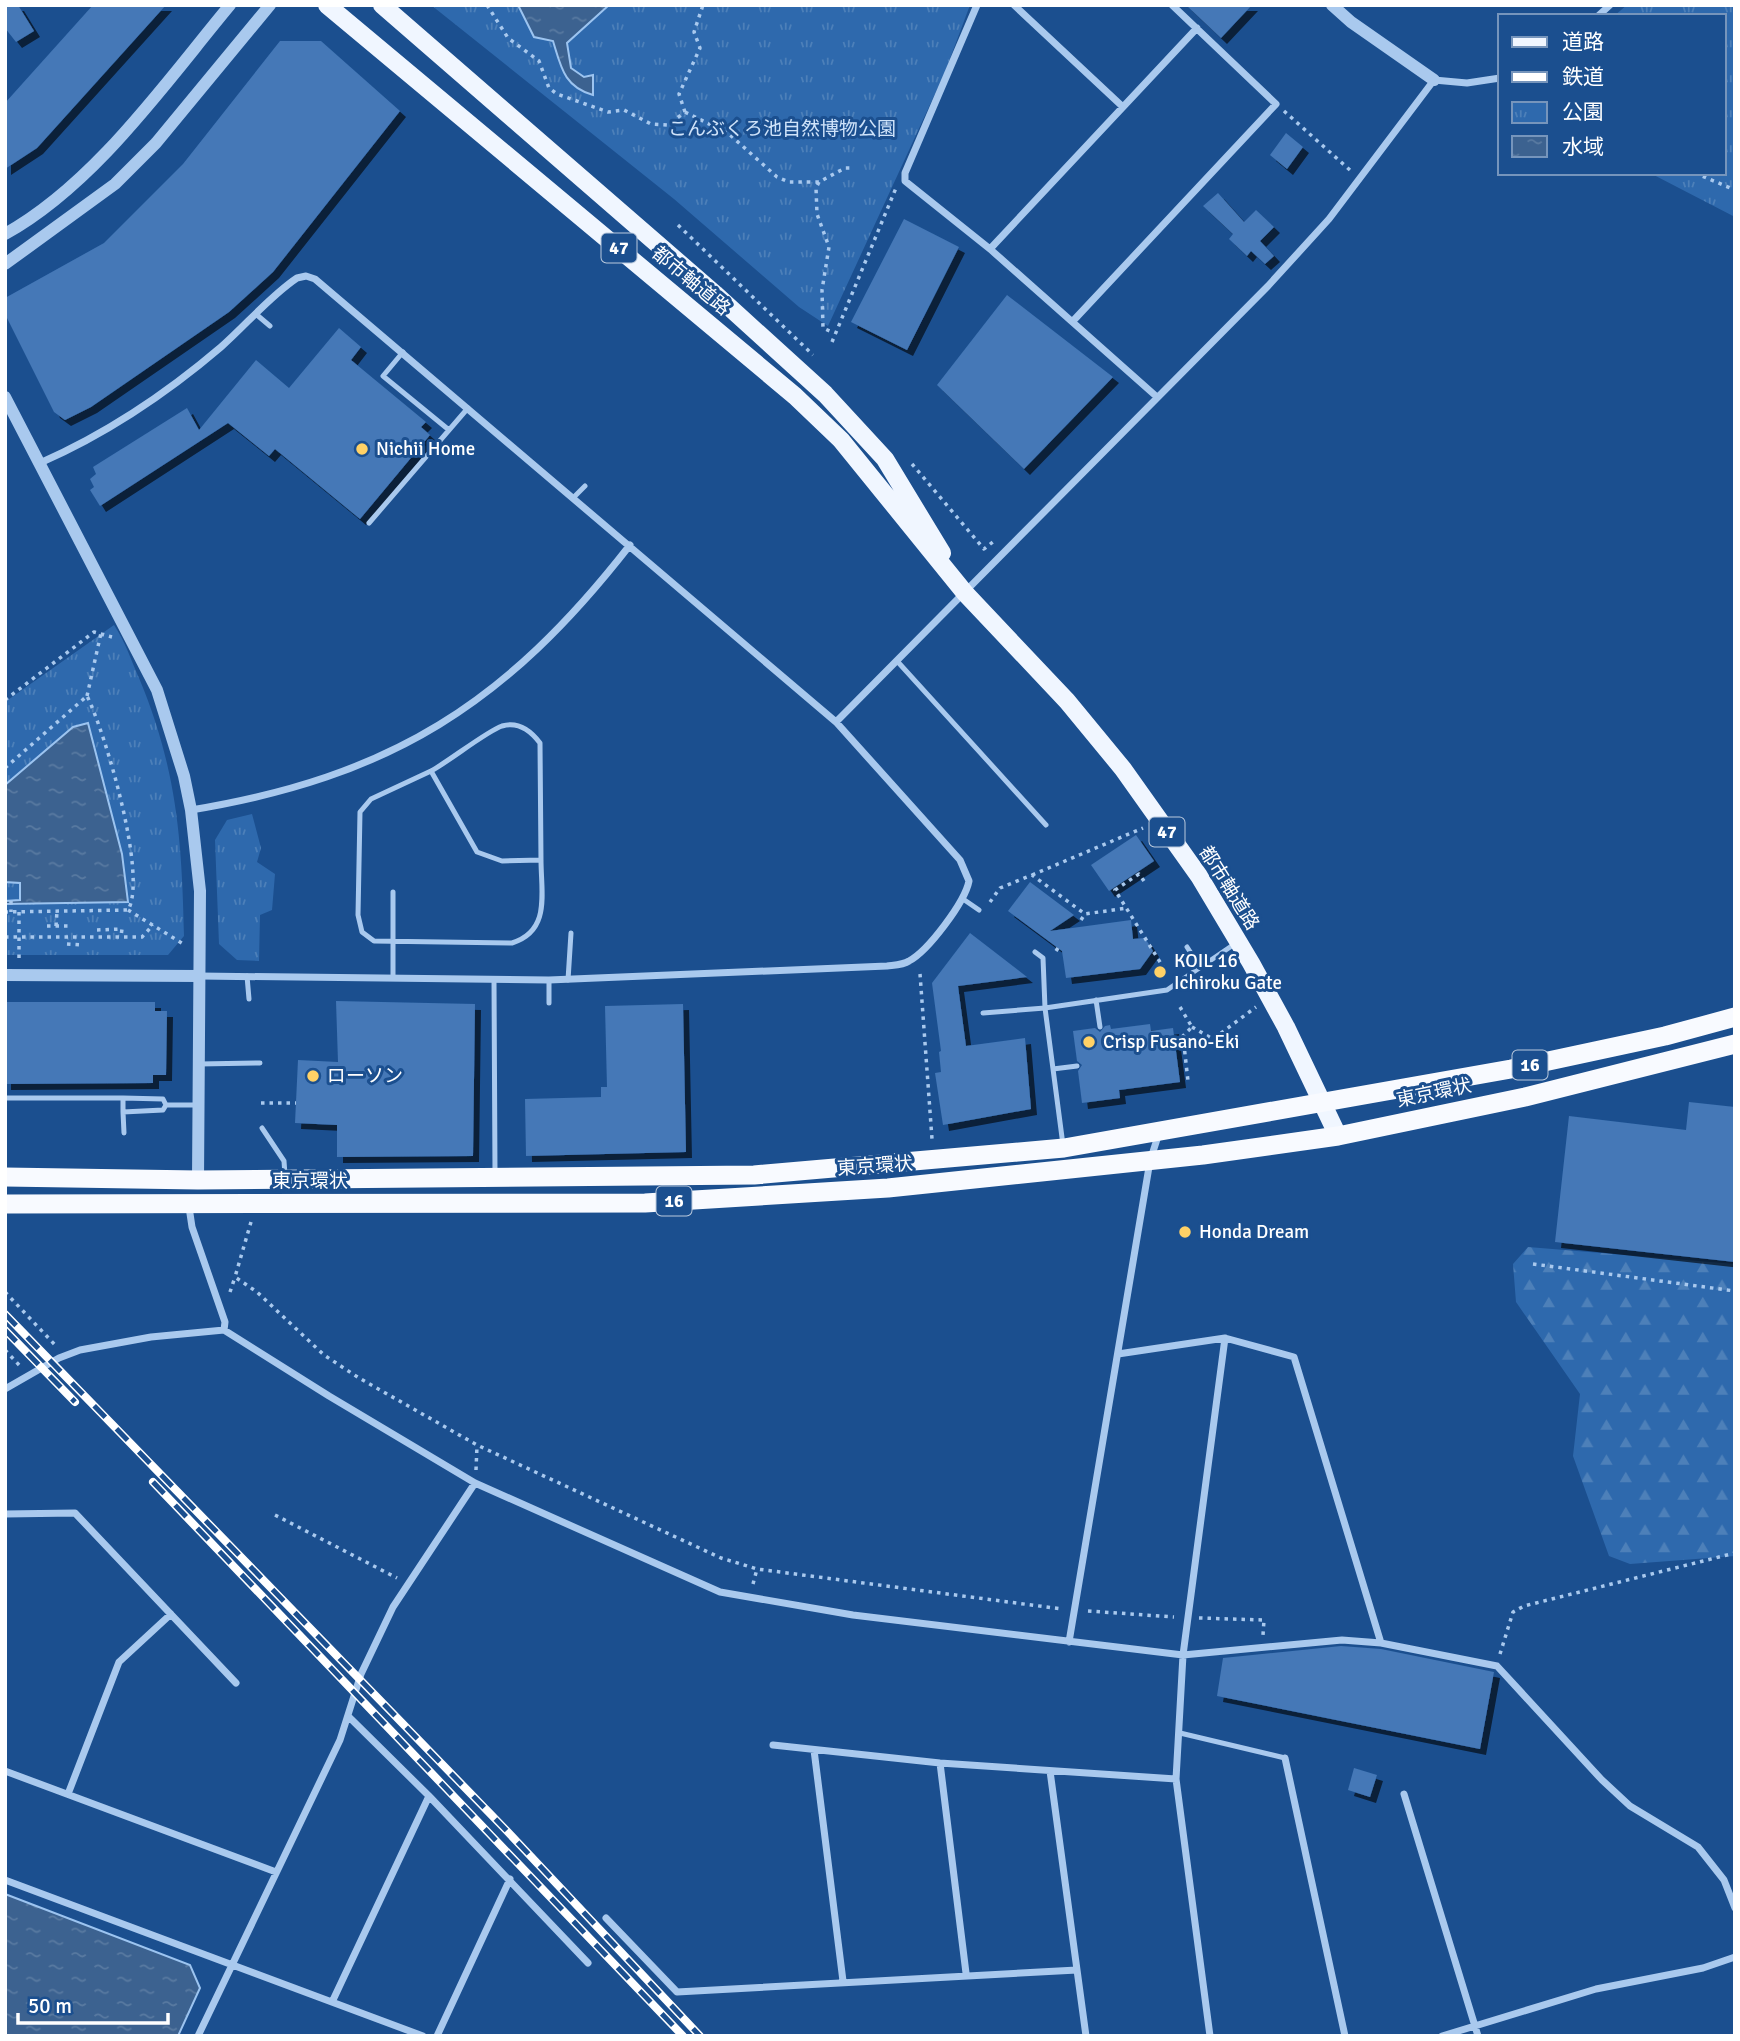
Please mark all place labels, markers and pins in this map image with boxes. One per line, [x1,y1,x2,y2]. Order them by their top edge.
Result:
place label: Nichii Home [376,437,475,461]
marker: Nichii Home [354,441,370,457]
place label: KOIL 16 Ichiroku Gate [1174,949,1282,995]
marker: KOIL 16 Ichiroku Gate [1152,964,1168,980]
place label: Crisp Fusano-Eki [1103,1030,1240,1054]
marker: Crisp Fusano-Eki [1081,1034,1097,1050]
place label: ローソン [327,1064,403,1088]
marker: ローソン [305,1068,321,1084]
place label: Honda Dream [1199,1220,1309,1244]
marker: Honda Dream [1177,1224,1193,1240]

